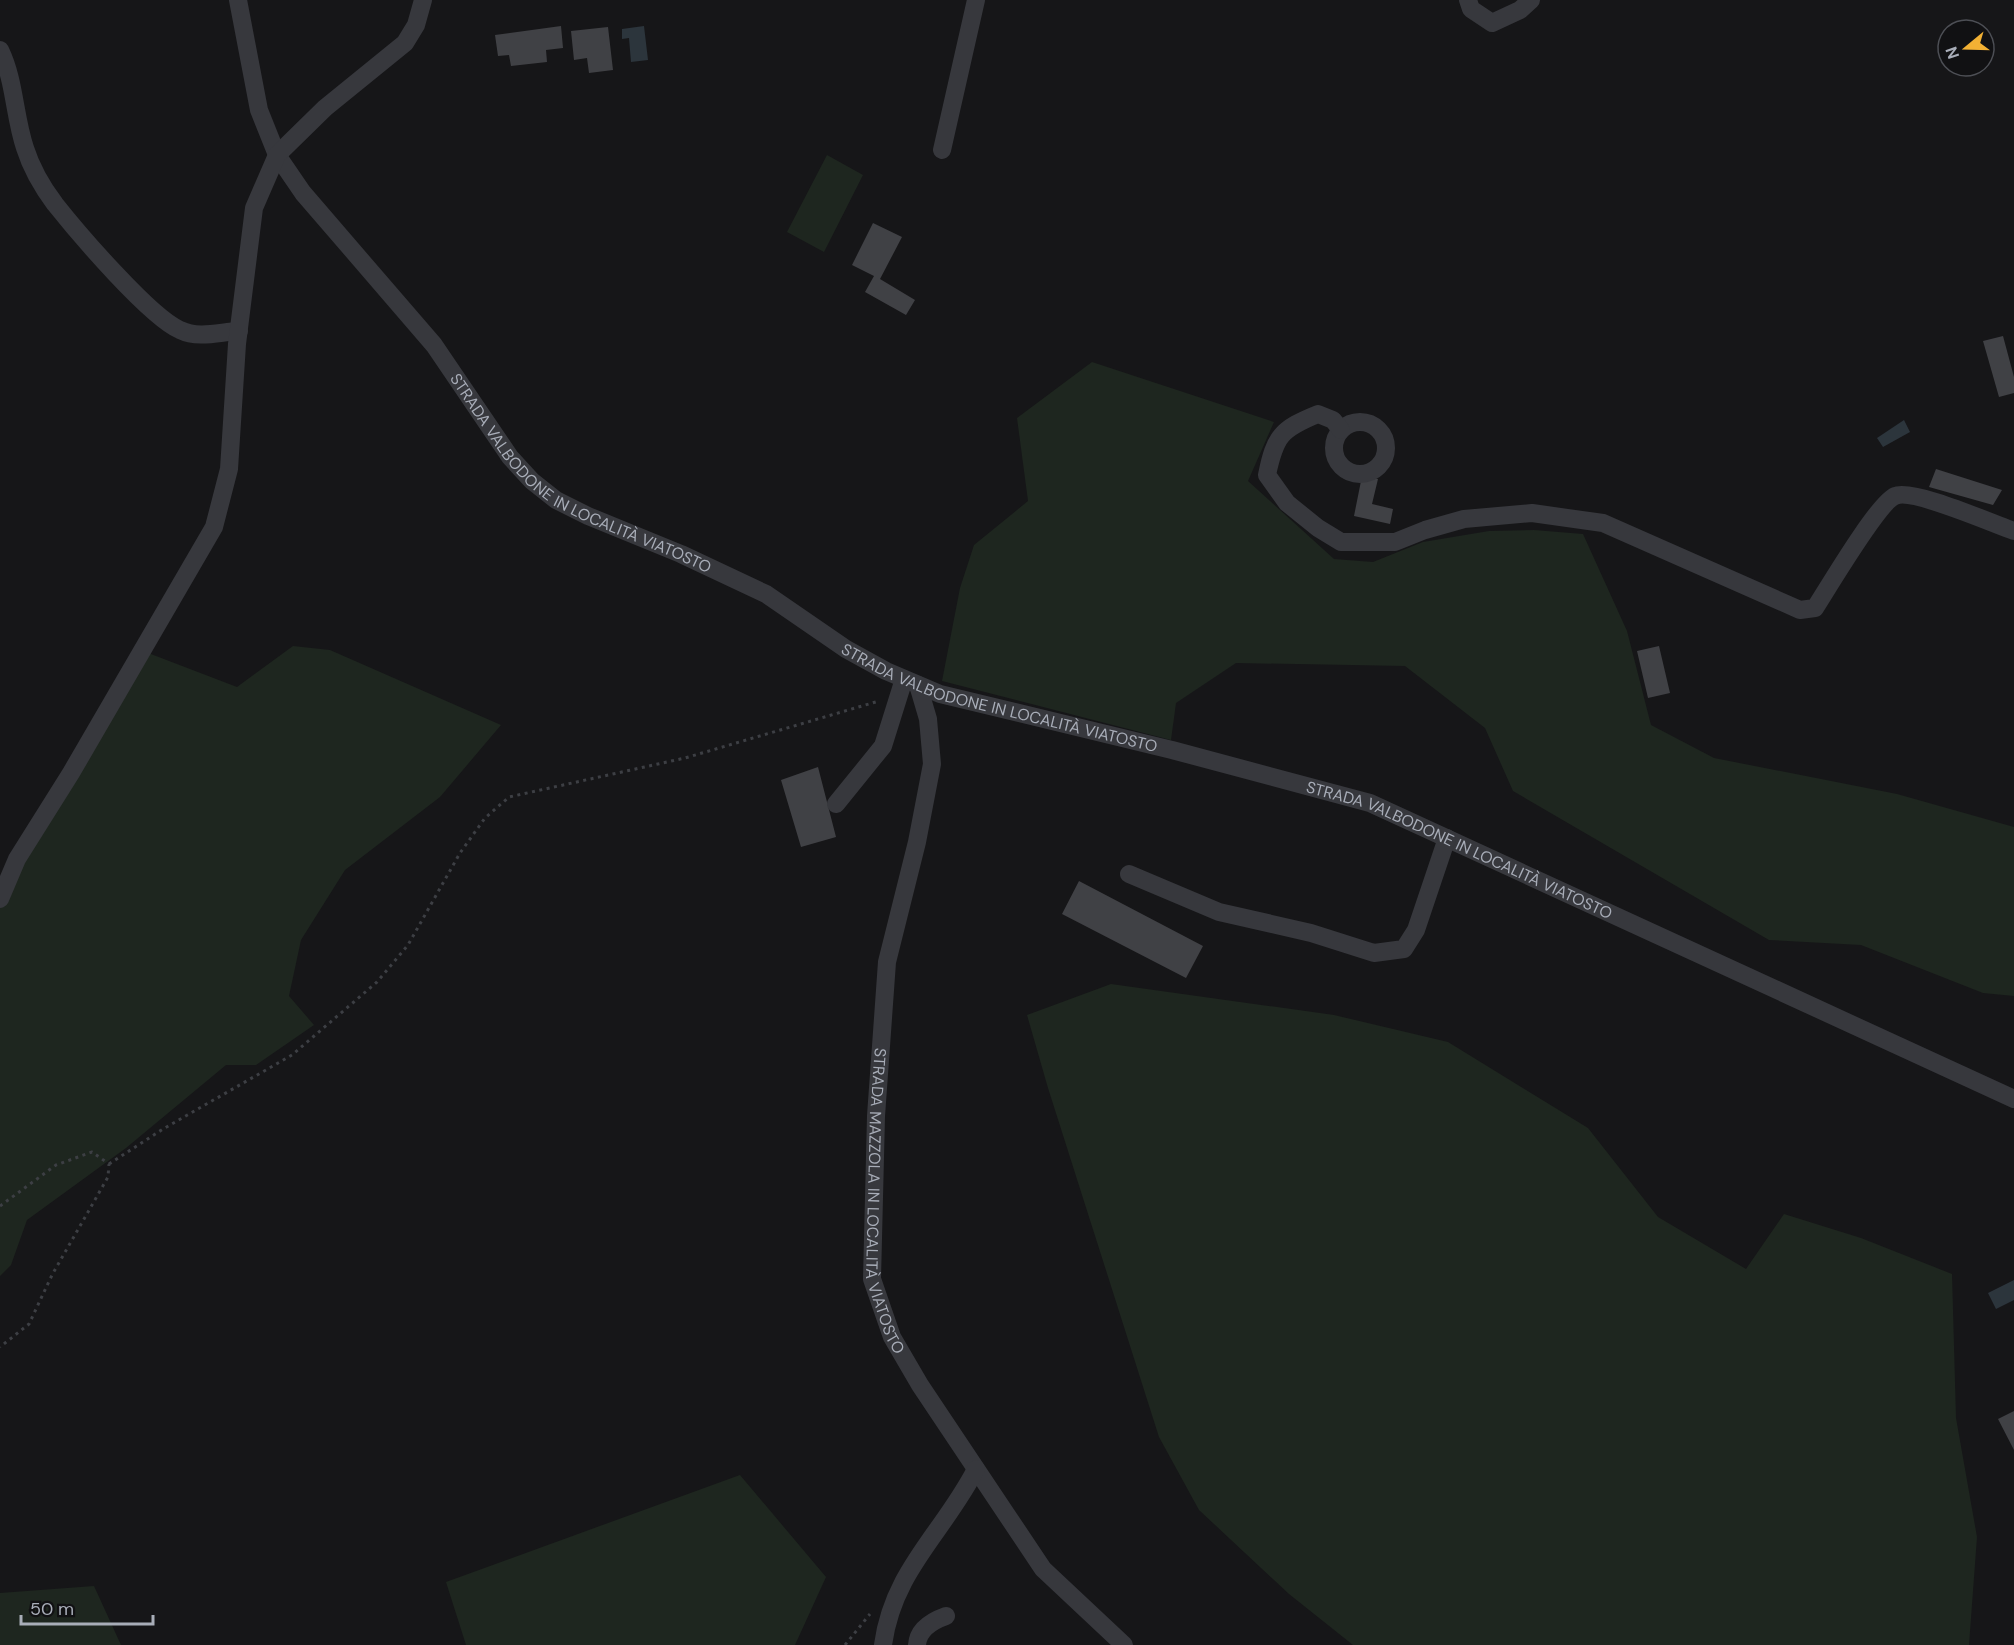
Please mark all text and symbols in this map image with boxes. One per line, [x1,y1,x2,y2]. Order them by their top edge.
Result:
north arrow [1936,18,1996,78]
text: N [1940,44,1964,62]
street label: STRADA VALBODONE IN LOCALITÀ VIATOSTO [445,369,715,578]
street label: STRADA VALBODONE IN LOCALITÀ VIATOSTO [838,639,1159,757]
street label: STRADA VALBODONE IN LOCALITÀ VIATOSTO [1304,776,1616,924]
street label: STRADA MAZZOLA IN LOCALITÀ VIATOSTO [861,1047,909,1358]
scale bar [21,1588,153,1626]
text: 50 m [30,1597,74,1621]

